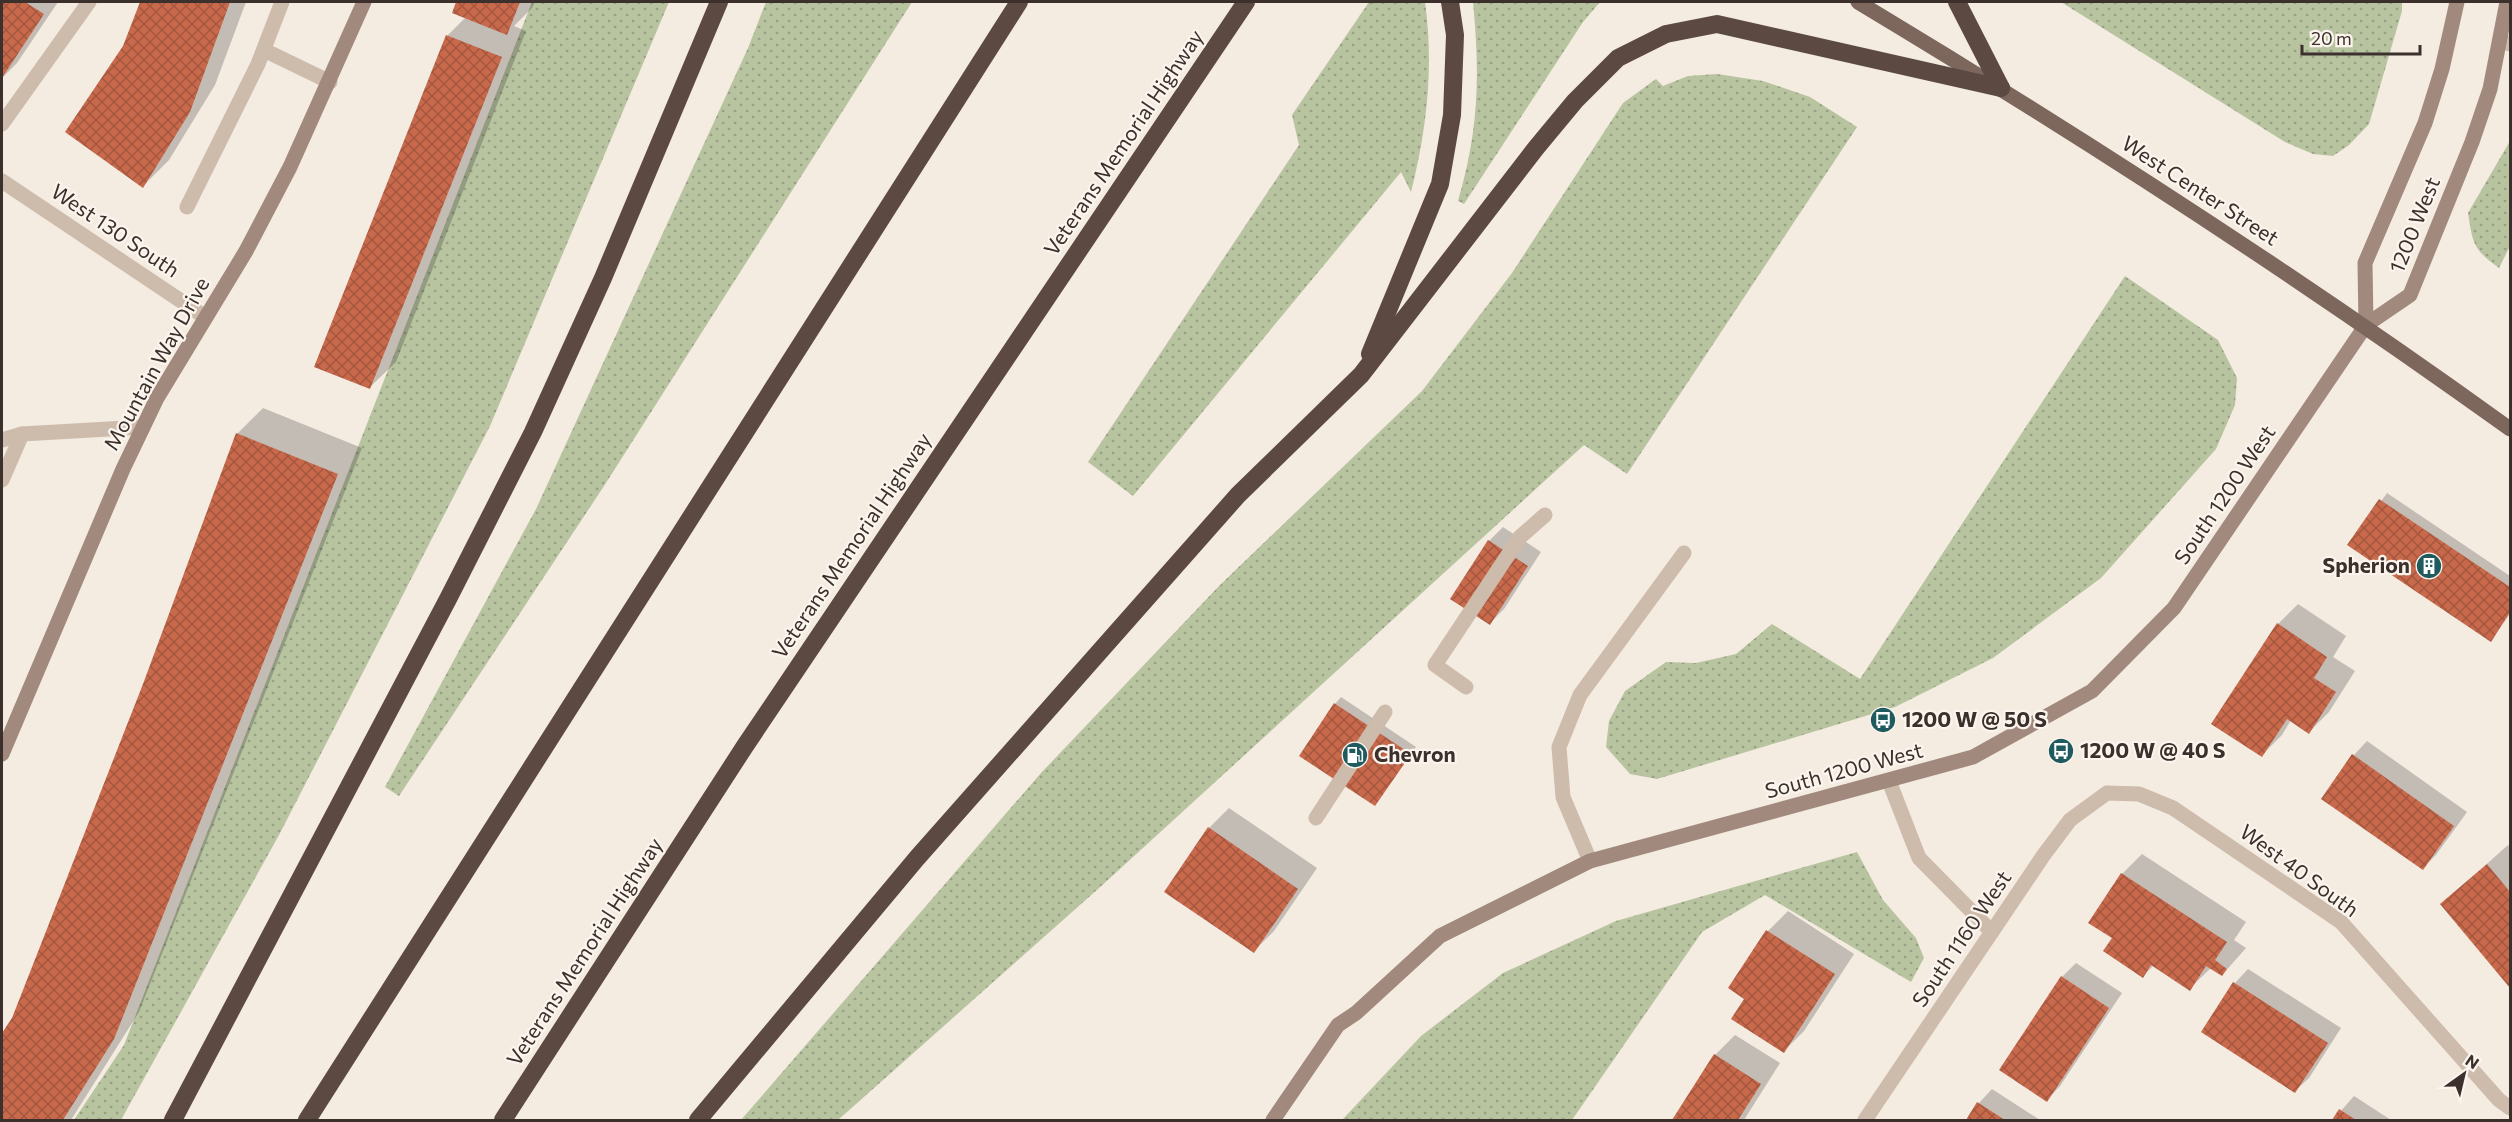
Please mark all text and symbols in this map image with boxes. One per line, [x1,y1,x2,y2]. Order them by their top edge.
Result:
scale bar [2302,18,2420,56]
street label: Veterans Memorial Highway [1038,24,1208,260]
text: 20 m [2311,27,2352,49]
street label: West Center Street [2118,130,2284,250]
street label: 1200 West [2383,173,2444,276]
street label: West 130 South [47,178,185,282]
street label: Mountain Way Drive [98,272,214,454]
street label: South 1200 West [2168,420,2280,568]
street label: Veterans Memorial Highway [766,427,936,663]
building icon: Spherion [2414,551,2444,581]
place label: Spherion [2323,552,2410,577]
bus stop icon: 1200 W @ 50 S [1868,705,1898,735]
place label: 1200 W @ 50 S [1902,706,2047,731]
street label: South 1200 West [1762,736,1925,803]
bus stop icon: 1200 W @ 40 S [2046,736,2076,766]
place label: 1200 W @ 40 S [2080,737,2225,762]
fuel station icon: Chevron [1340,740,1370,770]
place label: Chevron [1374,741,1456,766]
street label: West 40 South [2236,818,2364,921]
street label: Veterans Memorial Highway [501,832,667,1070]
street label: South 1160 West [1906,865,2016,1011]
north arrow [2434,1044,2494,1104]
text: N [2462,1050,2483,1072]

